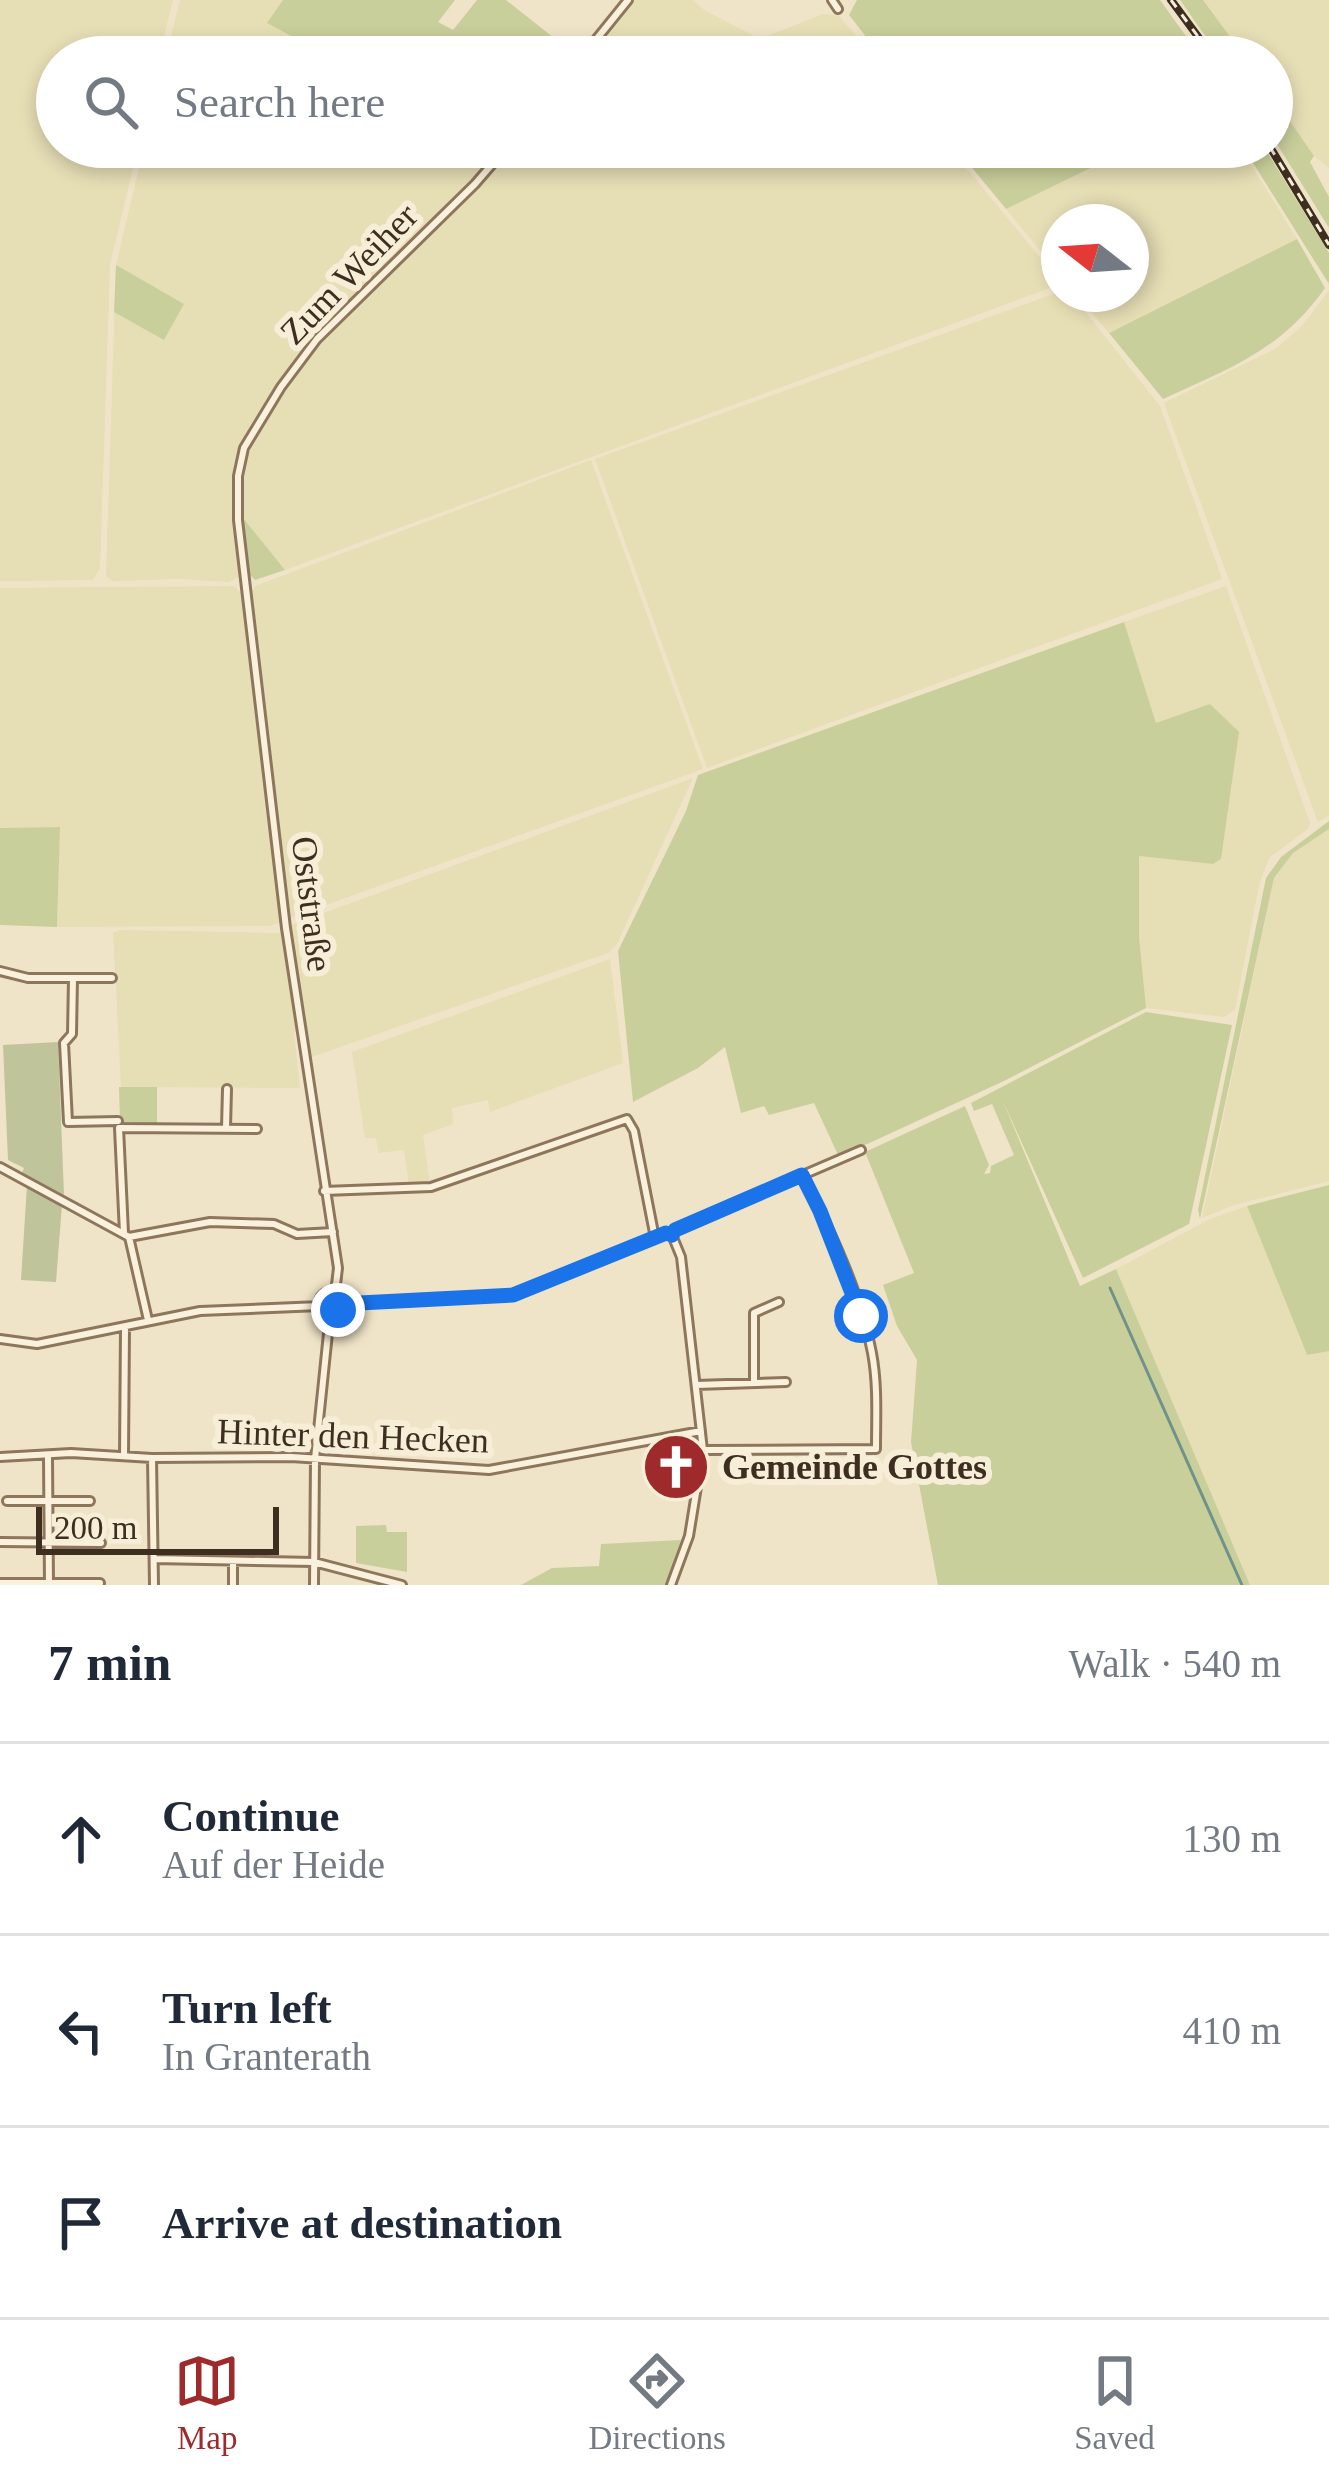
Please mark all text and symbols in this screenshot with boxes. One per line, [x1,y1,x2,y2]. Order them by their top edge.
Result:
search box [36,36,1293,168]
icon: search [78,69,144,135]
text: Search here [174,77,385,127]
street label: Zum Weiher [272,196,426,352]
north arrow [1041,204,1149,312]
street label: Oststraße [284,834,340,974]
route end [311,1283,365,1337]
route start [834,1289,888,1343]
street label: Hinter den Hecken [216,1411,490,1461]
church icon: Gemeinde Gottes [641,1432,711,1502]
place label: Gemeinde Gottes [722,1447,987,1487]
scale bar [36,1501,279,1554]
text: 200 m [54,1510,137,1546]
text: 7 min [48,1635,171,1691]
text: Walk · 540 m [1069,1642,1281,1685]
text: Continue [162,1791,340,1841]
icon: ahead [48,1806,114,1872]
text: 130 m [1182,1817,1281,1860]
text: Auf der Heide [162,1843,385,1886]
text: Turn left [162,1983,332,2033]
icon: left [48,1998,114,2064]
text: 410 m [1182,2009,1281,2052]
text: In Granterath [162,2035,371,2078]
icon: arrive [48,2190,114,2256]
text: Arrive at destination [162,2198,562,2248]
tab: Map [174,2348,240,2457]
tab: Directions [588,2348,726,2457]
tab: Saved [1074,2348,1155,2457]

